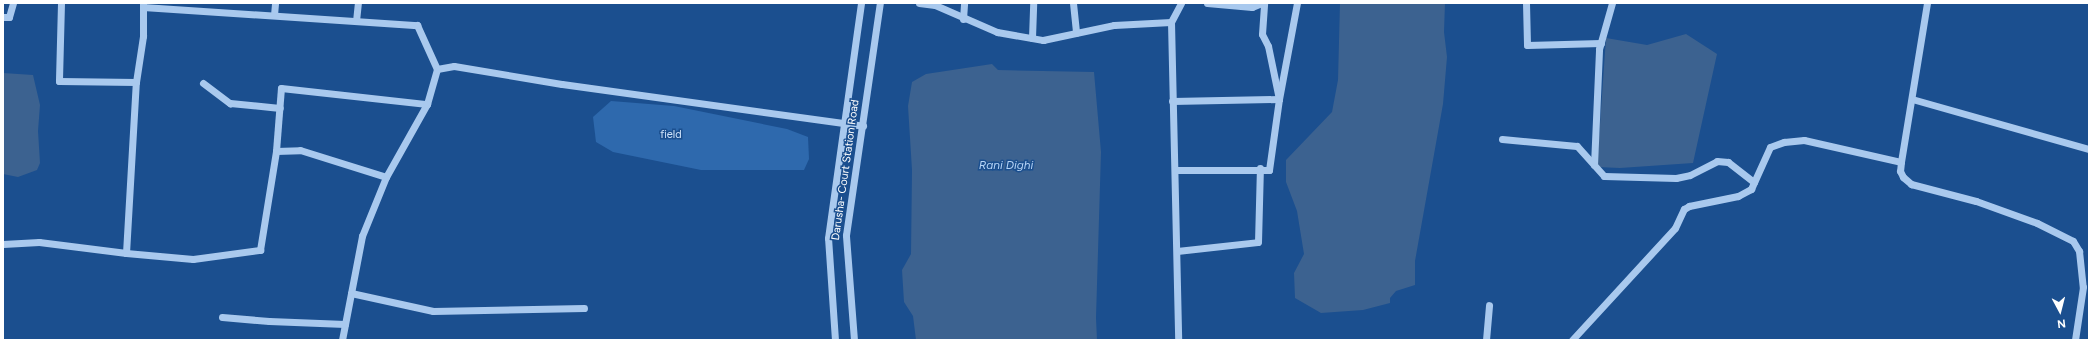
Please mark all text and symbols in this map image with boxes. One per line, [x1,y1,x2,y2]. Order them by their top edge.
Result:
street label: Darusha- Court Station Road [830,99,862,241]
park label: field [660,128,682,142]
water label: Rani Dighi [979,159,1033,173]
north arrow [2040,291,2080,331]
text: N [2057,316,2067,330]

